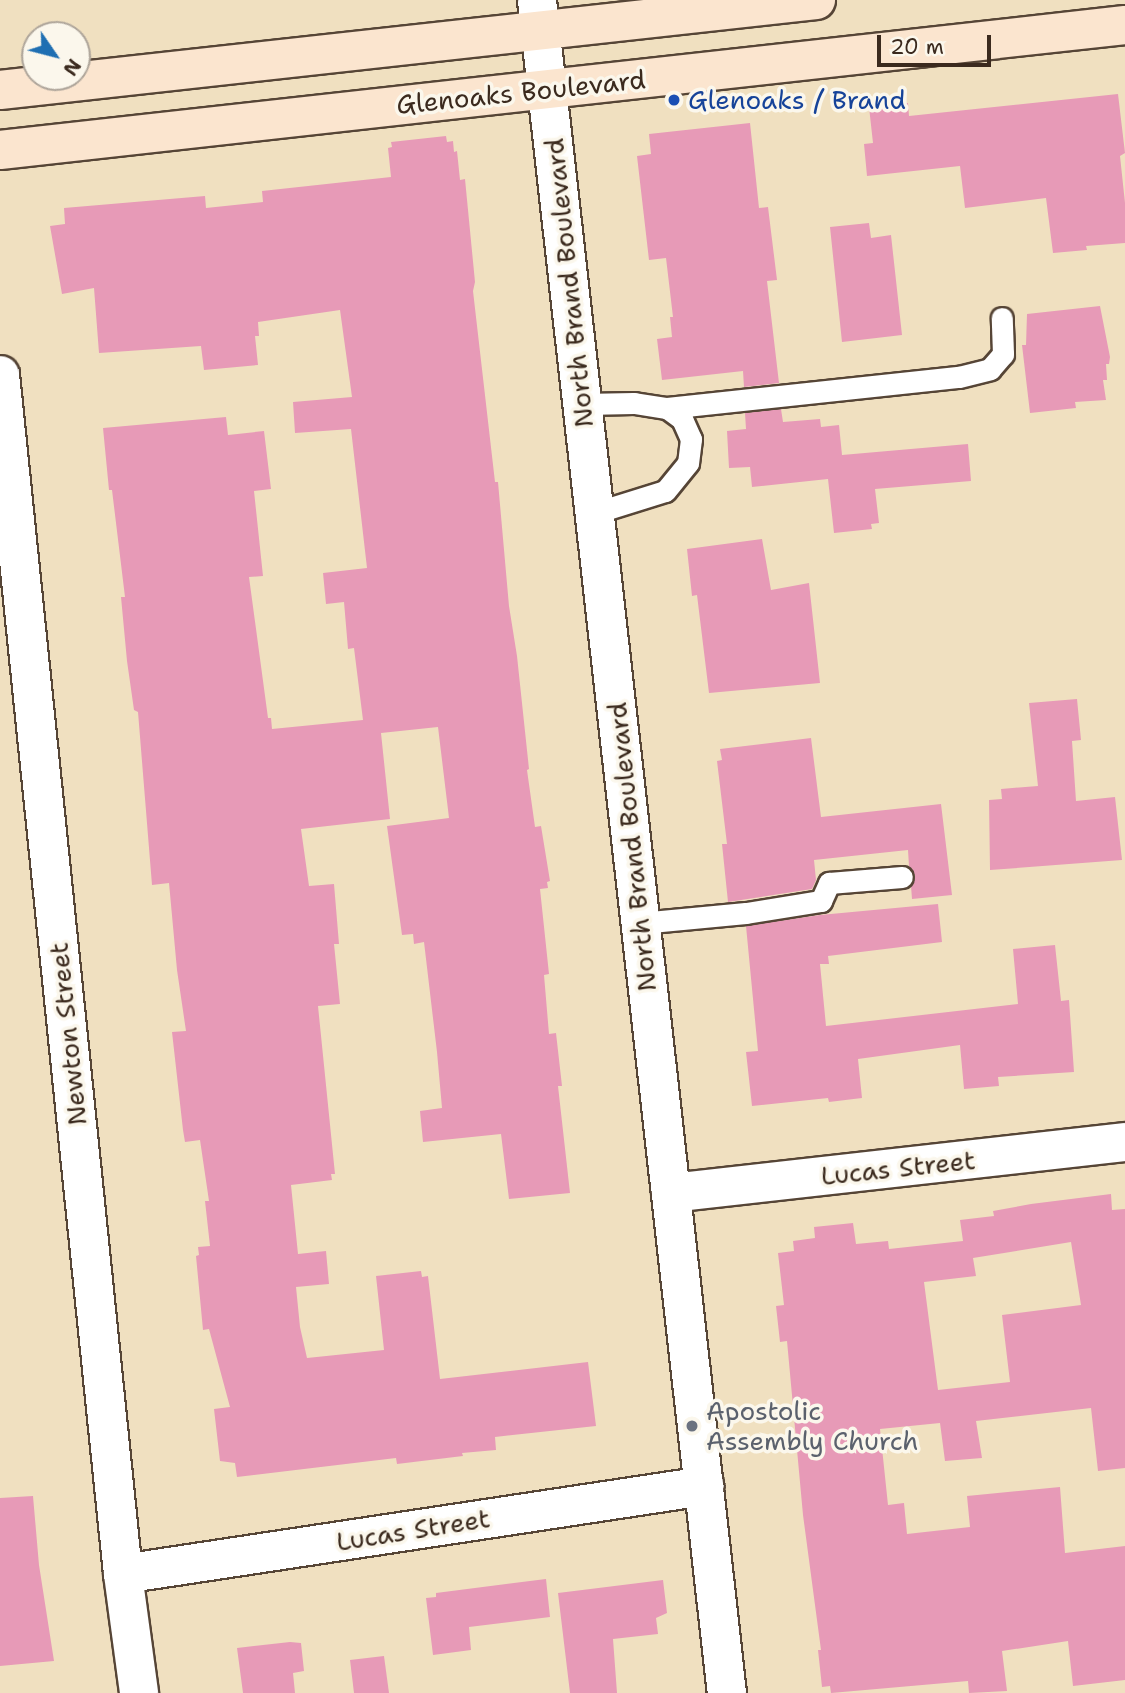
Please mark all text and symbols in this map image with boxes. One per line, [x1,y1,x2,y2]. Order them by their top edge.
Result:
north arrow [21,21,91,91]
scale bar [880,21,994,65]
text: 20 m [890,33,944,61]
text: N [57,54,87,81]
street label: Glenoaks Boulevard [395,63,647,121]
place label: Glenoaks / Brand [688,84,906,116]
marker: Glenoaks / Brand [666,92,682,108]
street label: North Brand Boulevard [538,137,600,429]
street label: North Brand Boulevard [601,701,663,993]
street label: Newton Street [43,941,93,1127]
street label: Lucas Street [819,1144,977,1192]
place label: Apostolic Assembly Church [706,1395,919,1456]
marker: Apostolic Assembly Church [684,1418,700,1434]
street label: Lucas Street [334,1502,492,1558]

